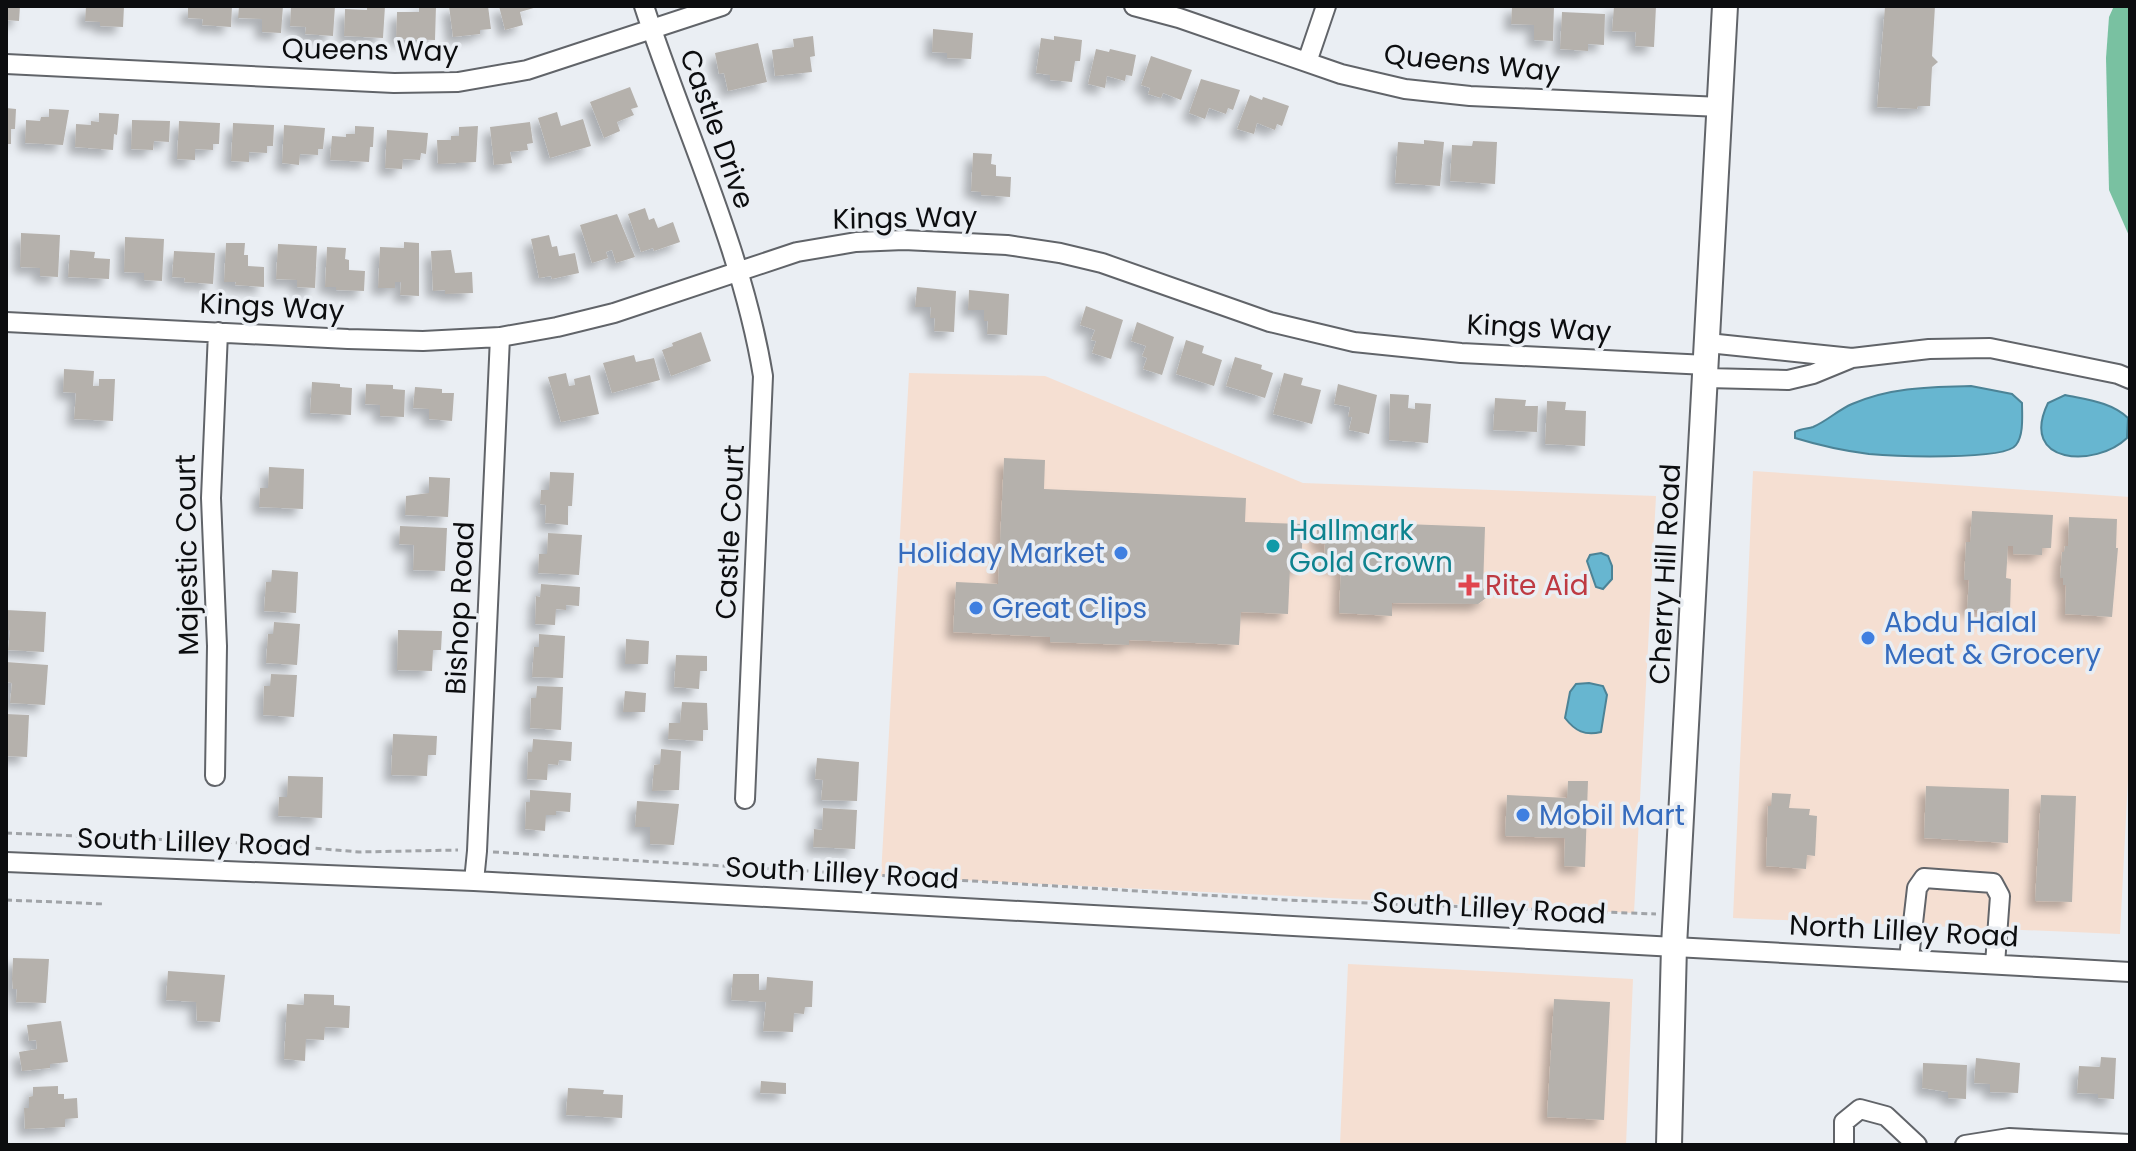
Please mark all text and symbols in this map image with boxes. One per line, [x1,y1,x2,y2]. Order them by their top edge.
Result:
street label: Queens Way [281,29,459,71]
street label: Queens Way [1382,34,1562,92]
street label: Castle Drive [670,44,764,214]
street label: Kings Way [832,197,978,239]
street label: Kings Way [199,284,345,330]
street label: Kings Way [1466,305,1612,351]
street label: Castle Court [706,444,754,620]
street label: Majestic Court [166,454,208,656]
street label: Cherry Hill Road [1640,462,1690,686]
place label: Hallmark Gold Crown [1289,511,1453,582]
street label: Bishop Road [436,520,484,696]
place label: Holiday Market [897,534,1105,573]
marker: Hallmark Gold Crown [1264,537,1282,555]
marker: Holiday Market [1112,544,1130,562]
place label: Rite Aid [1485,566,1589,605]
marker: Rite Aid [1460,576,1478,594]
place label: Great Clips [992,589,1147,628]
marker: Great Clips [967,599,985,617]
place label: Abdu Halal Meat & Grocery [1884,603,2101,674]
marker: Abdu Halal Meat & Grocery [1859,629,1877,647]
place label: Mobil Mart [1539,796,1685,835]
marker: Mobil Mart [1514,806,1532,824]
street label: South Lilley Road [76,818,312,866]
street label: South Lilley Road [724,847,960,899]
street label: South Lilley Road [1371,882,1607,934]
street label: North Lilley Road [1788,906,2020,956]

